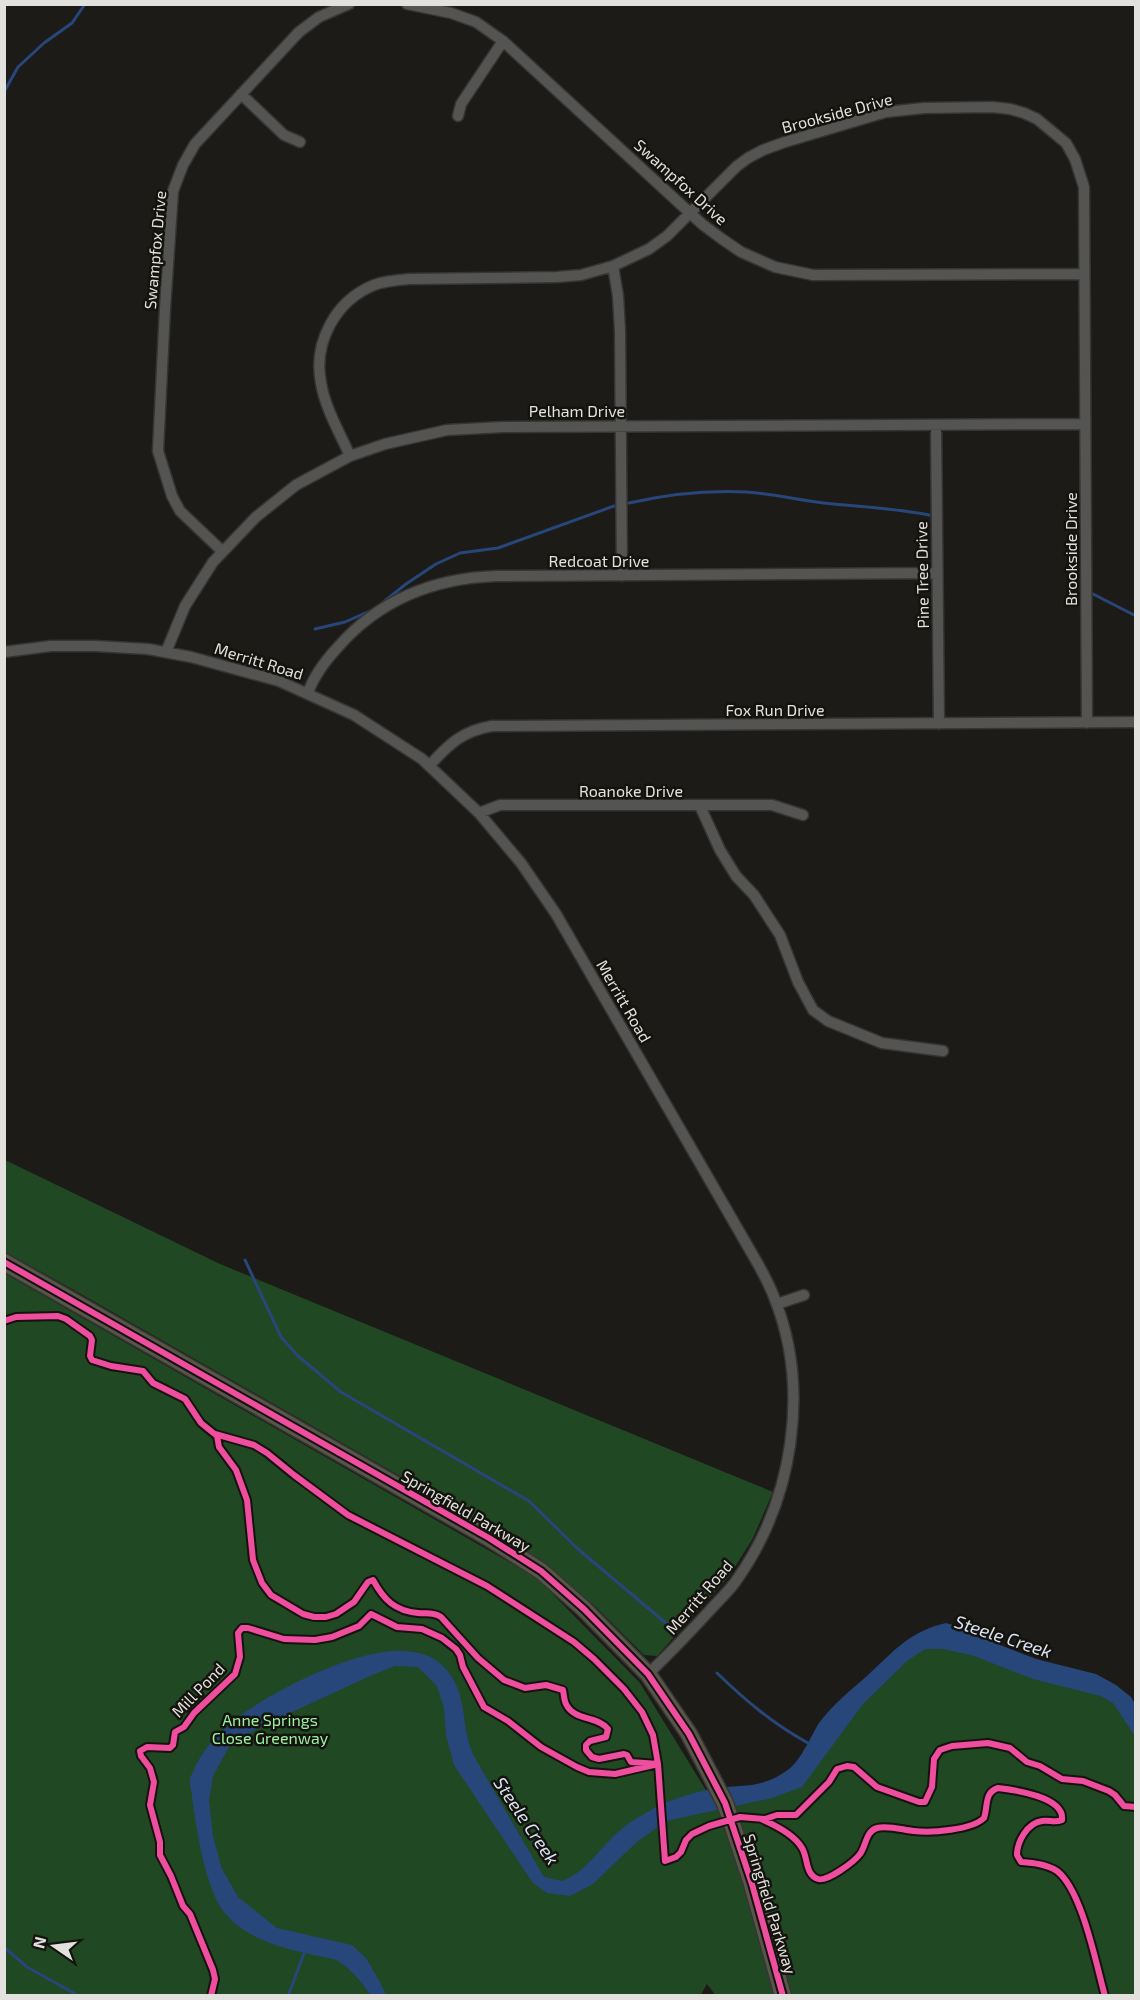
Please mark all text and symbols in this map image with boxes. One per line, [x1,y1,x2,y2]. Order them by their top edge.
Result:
street label: Brookside Drive [779,89,894,136]
street label: Swampfox Drive [631,135,732,228]
street label: Swampfox Drive [140,190,169,310]
street label: Pelham Drive [529,401,625,420]
street label: Brookside Drive [1061,492,1080,606]
street label: Pine Tree Drive [911,521,932,629]
street label: Redcoat Drive [549,551,649,570]
street label: Merritt Road [212,638,306,683]
street label: Fox Run Drive [725,700,825,719]
street label: Roanoke Drive [579,781,683,800]
street label: Merritt Road [593,956,656,1045]
street label: Springfield Parkway [398,1466,535,1555]
street label: Merritt Road [661,1556,736,1638]
water label: Steele Creek [952,1610,1055,1662]
street label: Mill Pond [167,1659,228,1721]
park label: Anne Springs Close Greenway [212,1710,329,1747]
water label: Steele Creek [489,1772,564,1868]
street label: Springfield Parkway [740,1831,801,1977]
north arrow [24,1916,84,1976]
text: N [28,1934,50,1950]

